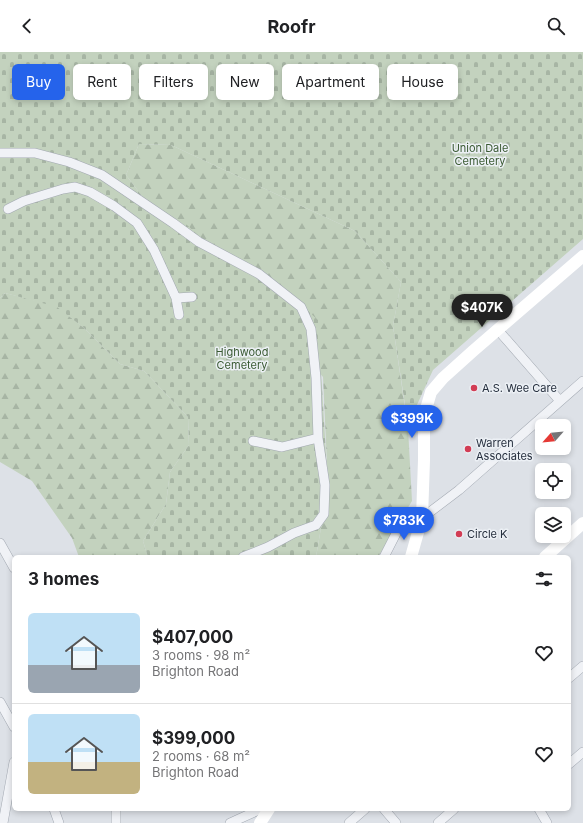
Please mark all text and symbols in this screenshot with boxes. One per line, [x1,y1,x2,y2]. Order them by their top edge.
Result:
icon: back [16,15,38,37]
icon: search [545,15,567,37]
text: Roofr [267,16,316,37]
chip: Buy [12,64,65,100]
chip: Rent [73,64,131,100]
chip: Filters [139,64,208,100]
chip: New [216,64,274,100]
chip: Apartment [282,64,379,100]
chip: House [387,64,458,100]
park label: Union Dale Cemetery [452,141,508,168]
pin: $407K [454,294,510,328]
text: $407K [461,299,503,315]
park label: Highwood Cemetery [216,345,268,372]
place label: A.S. Wee Care [482,381,557,395]
marker: A.S. Wee Care [469,383,479,393]
pin: $399K [384,405,440,439]
text: $399K [390,410,434,426]
north arrow [535,419,571,455]
map controls [535,419,571,543]
place label: Warren Associates [476,436,533,463]
marker: Warren Associates [463,444,473,454]
button: locate [535,463,571,499]
pin: $783K [376,507,432,541]
button: layers [535,507,571,543]
text: $783K [383,512,425,528]
place label: Circle K [467,527,508,541]
marker: Circle K [454,529,464,539]
icon: filters [533,568,555,590]
text: 3 homes [28,569,99,589]
text: $407,000 [152,627,233,647]
icon: home [60,629,108,677]
icon: heart [533,642,555,664]
text: 3 rooms · 98 m² [152,647,250,663]
text: Brighton Road [152,663,239,679]
text: $399,000 [152,728,235,748]
icon: home [60,730,108,778]
icon: heart [533,743,555,765]
text: 2 rooms · 68 m² [152,748,250,764]
text: Brighton Road [152,764,239,780]

